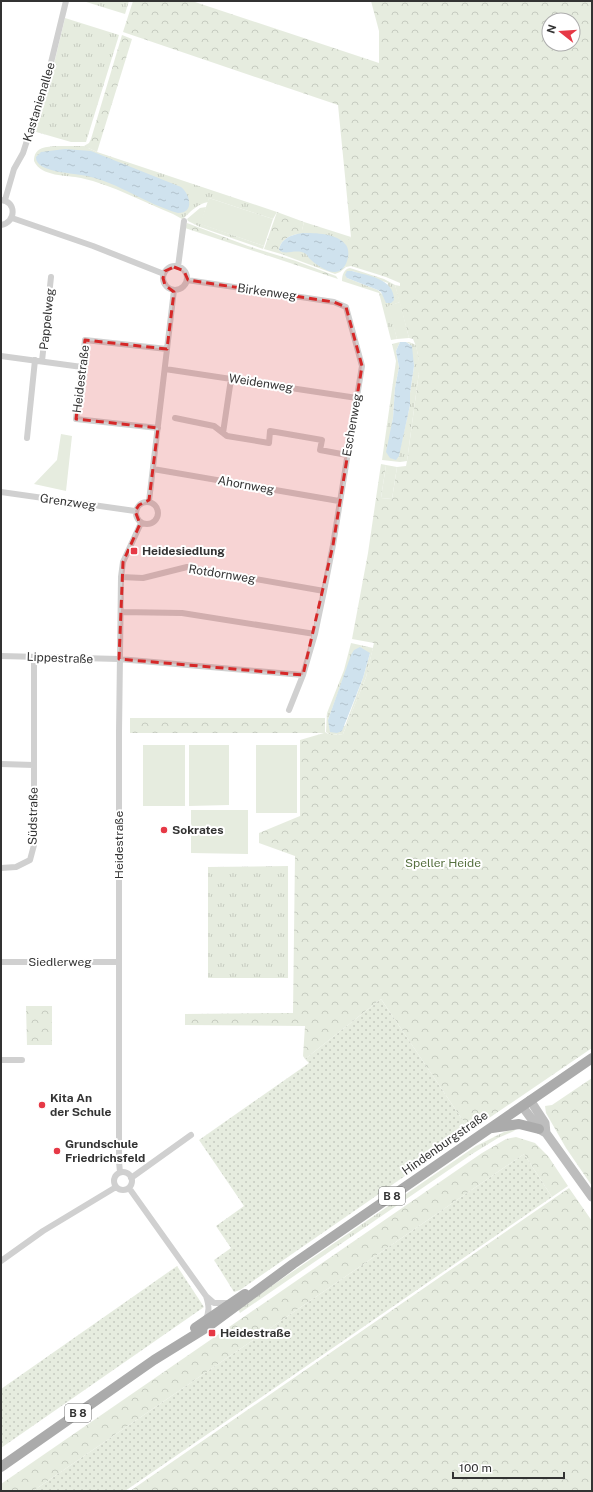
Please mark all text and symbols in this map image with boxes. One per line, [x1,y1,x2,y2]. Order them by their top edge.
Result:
north arrow [541,12,581,52]
text: N [544,23,558,35]
street label: Kastanienallee [20,60,58,143]
street label: Birkenweg [237,281,297,303]
street label: Pappelweg [37,287,57,351]
street label: Heidestraße [70,344,92,414]
street label: Weidenweg [228,371,294,395]
street label: Eschenweg [340,392,364,458]
street label: Ahornweg [217,473,275,497]
street label: Grenzweg [39,491,97,513]
place label: Heidesiedlung [142,544,225,558]
marker: Heidesiedlung [129,546,139,556]
street label: Rotdornweg [187,562,257,586]
street label: Lippestraße [26,650,94,666]
street label: Südstraße [25,787,41,845]
street label: Heidestraße [112,811,126,879]
place label: Sokrates [172,823,224,837]
marker: Sokrates [159,825,169,835]
park label: Speller Heide [405,856,481,870]
street label: Siedlerweg [28,955,92,969]
place label: Kita An der Schule [50,1091,112,1119]
marker: Kita An der Schule [37,1100,47,1110]
street label: Hindenburgstraße [399,1108,491,1178]
place label: Grundschule Friedrichsfeld [65,1137,145,1165]
marker: Grundschule Friedrichsfeld [52,1146,62,1156]
road number: B 8 [379,1187,405,1205]
place label: Heidestraße [220,1326,291,1340]
marker: Heidestraße [207,1328,217,1338]
road number: B 8 [65,1404,91,1422]
scale bar [453,1454,564,1480]
text: 100 m [459,1461,492,1475]

